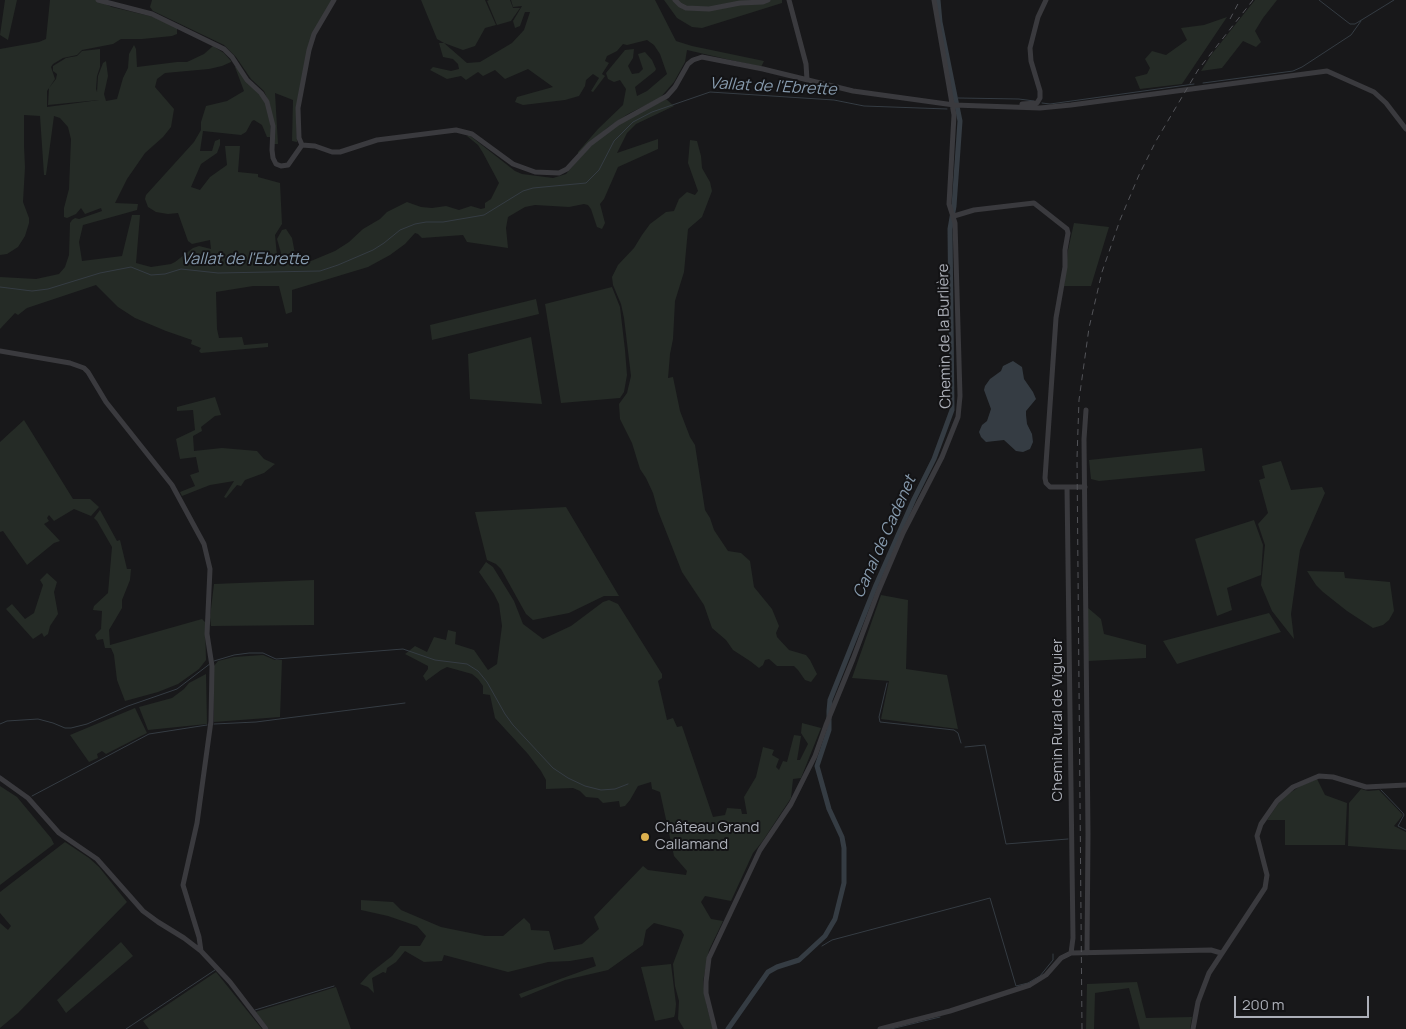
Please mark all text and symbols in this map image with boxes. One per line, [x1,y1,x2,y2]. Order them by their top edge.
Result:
water label: Vallat de l'Ebrette [709,74,837,100]
water label: Vallat de l'Ebrette [181,250,309,270]
street label: Chemin de la Burlière [935,263,955,409]
water label: Canal de Cadenet [849,473,921,601]
street label: Chemin Rural de Viguier [1049,638,1067,802]
place label: Château Grand Callamand [655,819,759,854]
marker: Château Grand Callamand [639,831,651,843]
scale bar [1236,986,1371,1018]
text: 200 m [1242,994,1285,1015]

